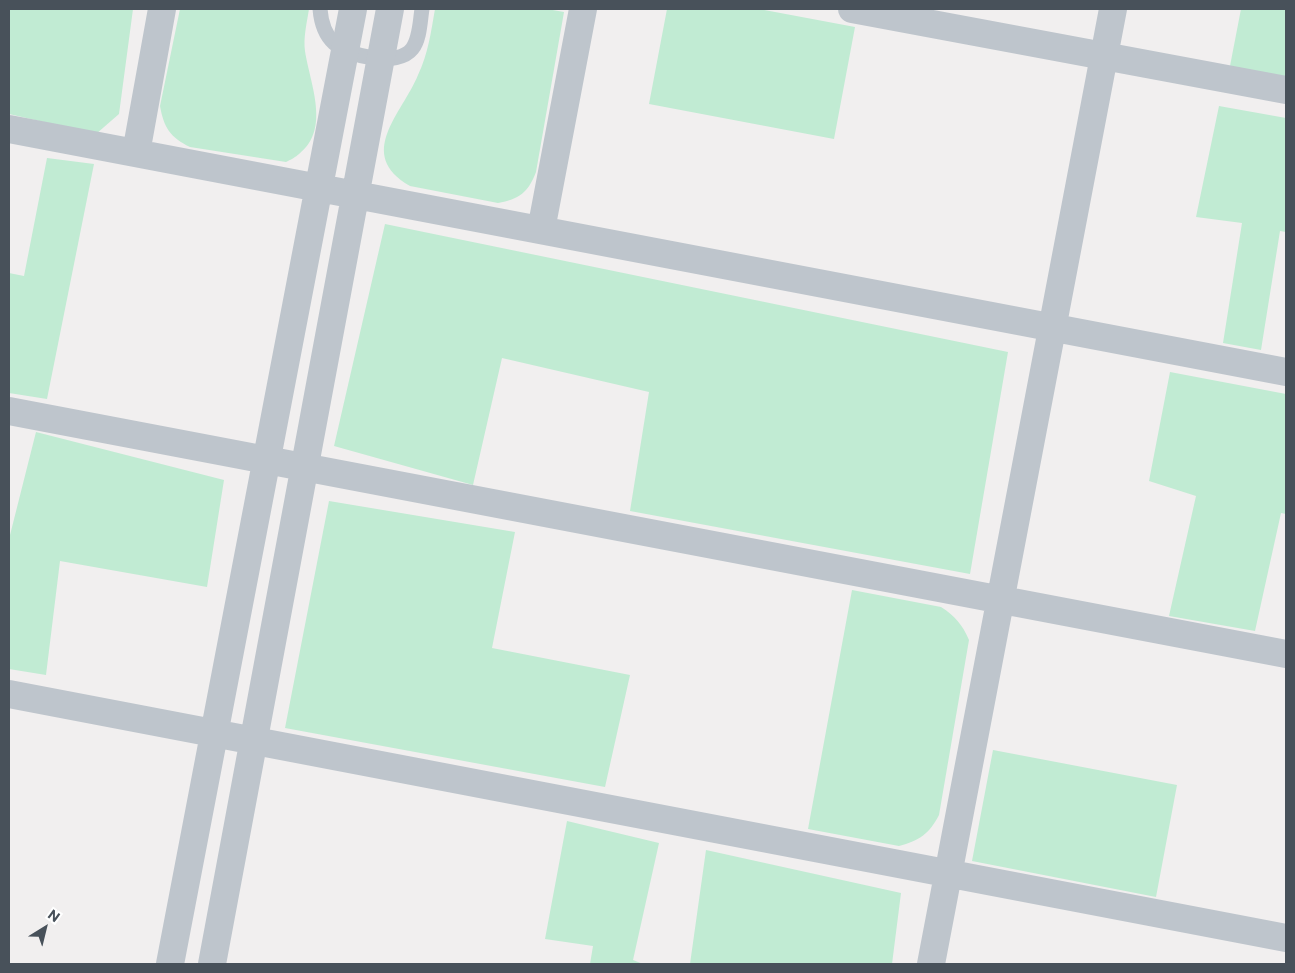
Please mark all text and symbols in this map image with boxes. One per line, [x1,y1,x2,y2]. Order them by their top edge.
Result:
north arrow [20,903,70,953]
text: N [45,905,63,925]

